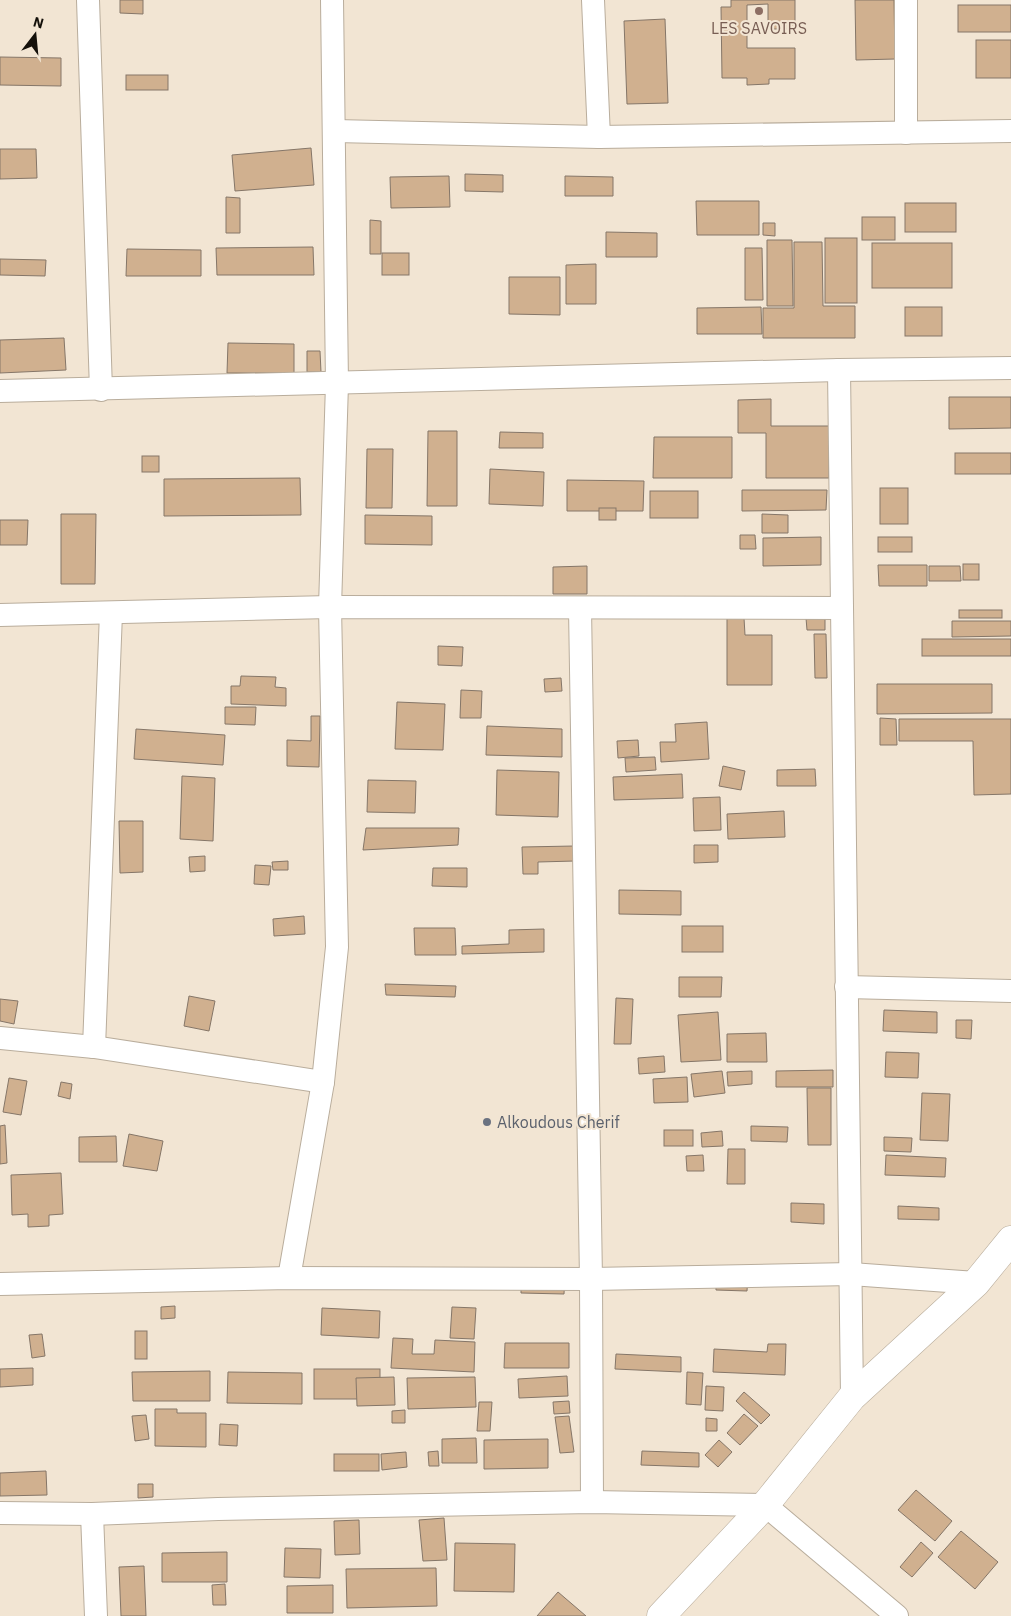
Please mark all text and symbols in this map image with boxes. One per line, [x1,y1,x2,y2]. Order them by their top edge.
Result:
marker: LES SAVOIRS [753,5,765,17]
north arrow [10,10,60,60]
text: N [31,12,46,33]
place label: LES SAVOIRS [711,18,807,38]
place label: Alkoudous Cherif [497,1112,620,1132]
marker: Alkoudous Cherif [481,1116,493,1128]

